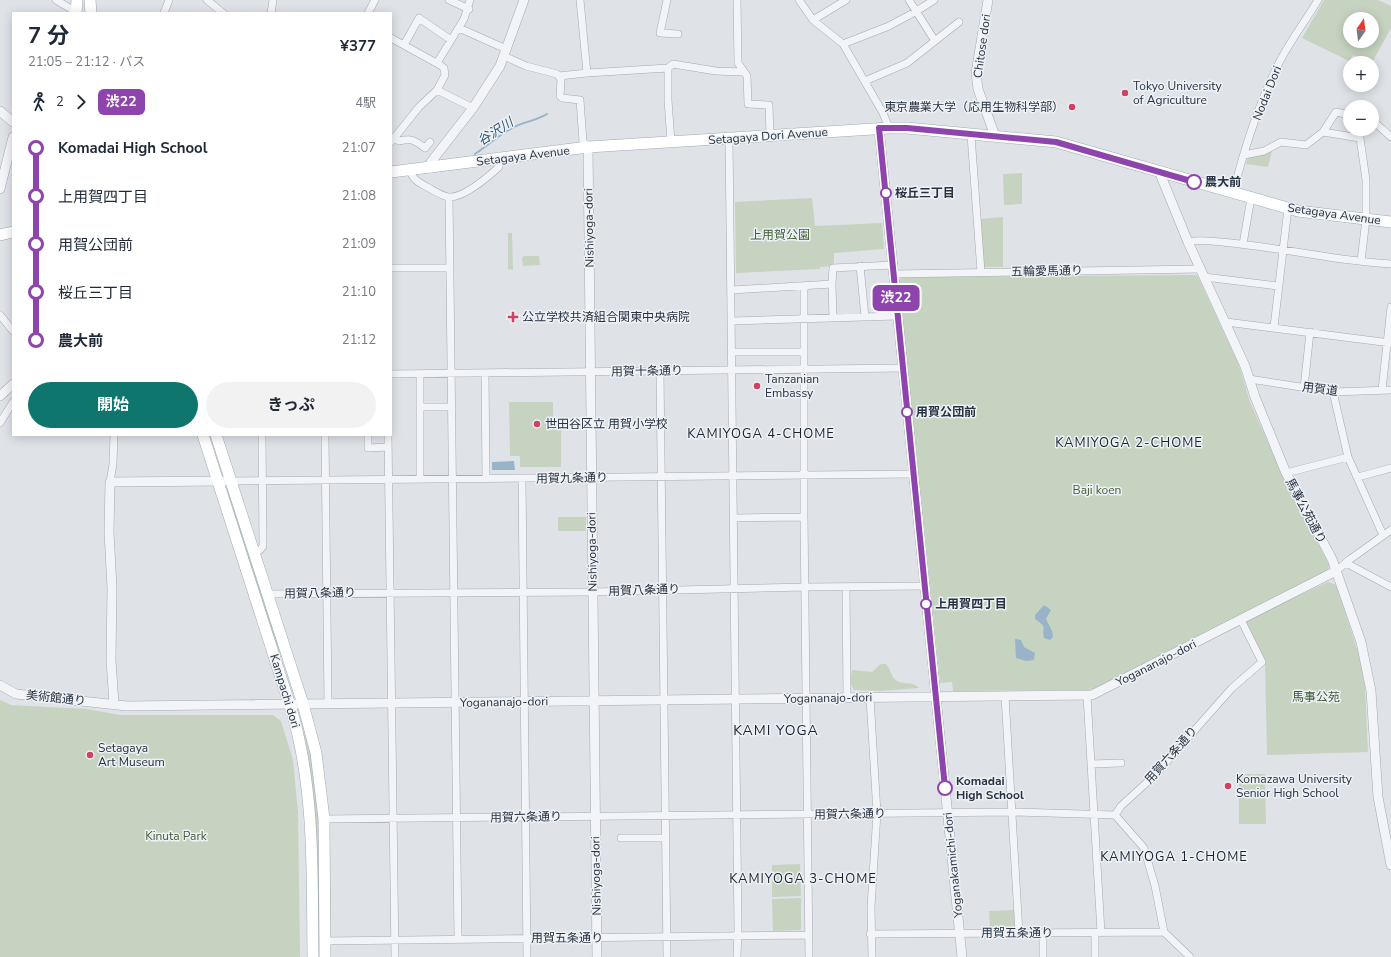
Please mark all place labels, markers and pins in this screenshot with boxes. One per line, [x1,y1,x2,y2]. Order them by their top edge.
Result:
place label: Tokyo University of Agriculture [1133,78,1222,108]
marker: Tokyo University of Agriculture [1120,88,1130,98]
place label: 東京農業大学（応用生物科学部） [884,99,1064,115]
marker: 東京農業大学（応用生物科学部） [1067,102,1077,112]
marker: 農大前 [1186,174,1202,190]
place label: 農大前 [1205,174,1241,190]
place label: 桜丘三丁目 [895,185,955,201]
marker: 桜丘三丁目 [880,187,892,199]
place label: 公立学校共済組合関東中央病院 [522,309,690,325]
marker: 公立学校共済組合関東中央病院 [507,311,519,323]
place label: Tanzanian Embassy [765,371,819,401]
marker: Tanzanian Embassy [752,381,762,391]
place label: 用賀公団前 [916,404,976,420]
marker: 用賀公団前 [901,406,913,418]
place label: 世田谷区立 用賀小学校 [545,416,668,432]
marker: 世田谷区立 用賀小学校 [532,419,542,429]
place label: 上用賀四丁目 [935,596,1007,612]
marker: 上用賀四丁目 [920,598,932,610]
place label: Setagaya Art Museum [98,740,165,770]
marker: Setagaya Art Museum [85,750,95,760]
place label: Komazawa University Senior High School [1236,771,1353,801]
place label: Komadai High School [956,773,1024,803]
marker: Komadai High School [937,780,953,796]
marker: Komazawa University Senior High School [1223,781,1233,791]

